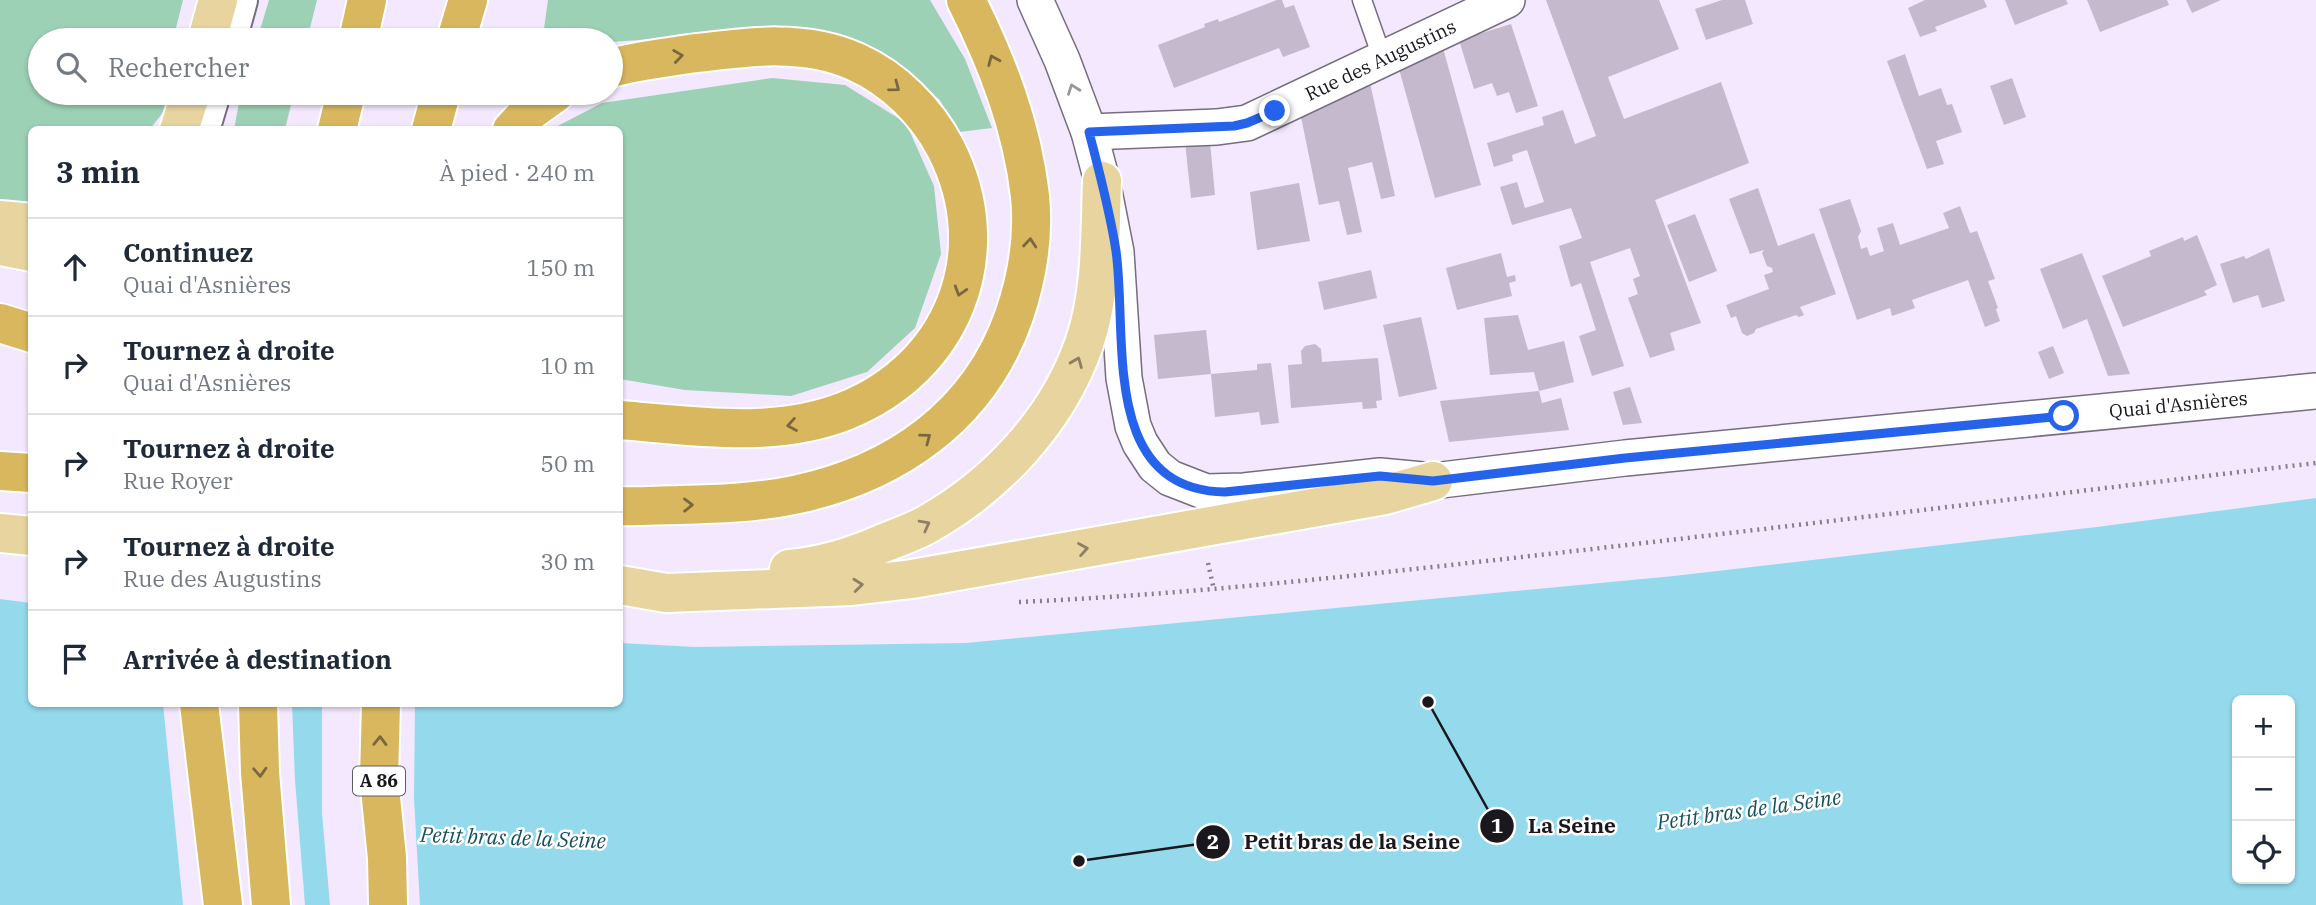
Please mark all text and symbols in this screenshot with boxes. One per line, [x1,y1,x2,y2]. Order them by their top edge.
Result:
street label: Rue des Augustins [1301,14,1460,106]
search box [28,28,623,105]
icon: search [52,48,90,86]
one-way arrow [672,48,684,63]
text: Rechercher [108,50,249,84]
one-way arrow [988,55,1002,67]
one-way arrow [887,79,900,92]
one-way arrow [1067,84,1081,96]
route end [1259,95,1290,126]
text: 3 min [56,152,140,191]
text: À pied · 240 m [439,157,595,187]
text: Continuez [123,235,253,269]
one-way arrow [1022,237,1037,248]
icon: ahead [56,248,94,286]
text: 150 m [526,252,595,282]
text: Quai d'Asnières [123,269,291,299]
one-way arrow [954,285,969,297]
text: Tournez à droite [123,333,335,367]
icon: right [56,346,94,384]
text: 10 m [540,350,595,380]
one-way arrow [1068,357,1082,369]
text: Quai d'Asnières [123,367,291,397]
street label: Quai d'Asnières [2108,386,2249,423]
route start [2048,400,2079,431]
one-way arrow [786,417,798,432]
text: Tournez à droite [123,431,335,465]
one-way arrow [918,434,931,446]
icon: right [56,444,94,482]
text: 50 m [540,448,595,478]
text: Rue Royer [123,465,233,495]
one-way arrow [683,497,693,513]
one-way arrow [917,519,930,533]
text: Tournez à droite [123,529,335,563]
icon: right [56,542,94,580]
one-way arrow [1077,542,1089,557]
text: 30 m [540,546,595,576]
text: Rue des Augustins [123,563,322,593]
one-way arrow [853,578,864,593]
icon: arrive [56,640,94,678]
text: Arrivée à destination [123,642,392,676]
map controls [2232,695,2295,884]
button: + [2232,695,2295,758]
one-way arrow [372,735,388,746]
button: − [2232,758,2295,821]
one-way arrow [253,766,268,777]
road number: A 86 [353,766,405,796]
water label: Petit bras de la Seine [1654,782,1843,836]
callout: La Seine [1479,805,1630,847]
text: 1 [1491,811,1503,839]
text: La Seine [1528,811,1616,839]
water label: Petit bras de la Seine [419,820,607,854]
callout: Petit bras de la Seine [1195,821,1474,863]
button: locate [2232,821,2295,884]
text: 2 [1207,827,1219,855]
text: Petit bras de la Seine [1244,827,1460,855]

